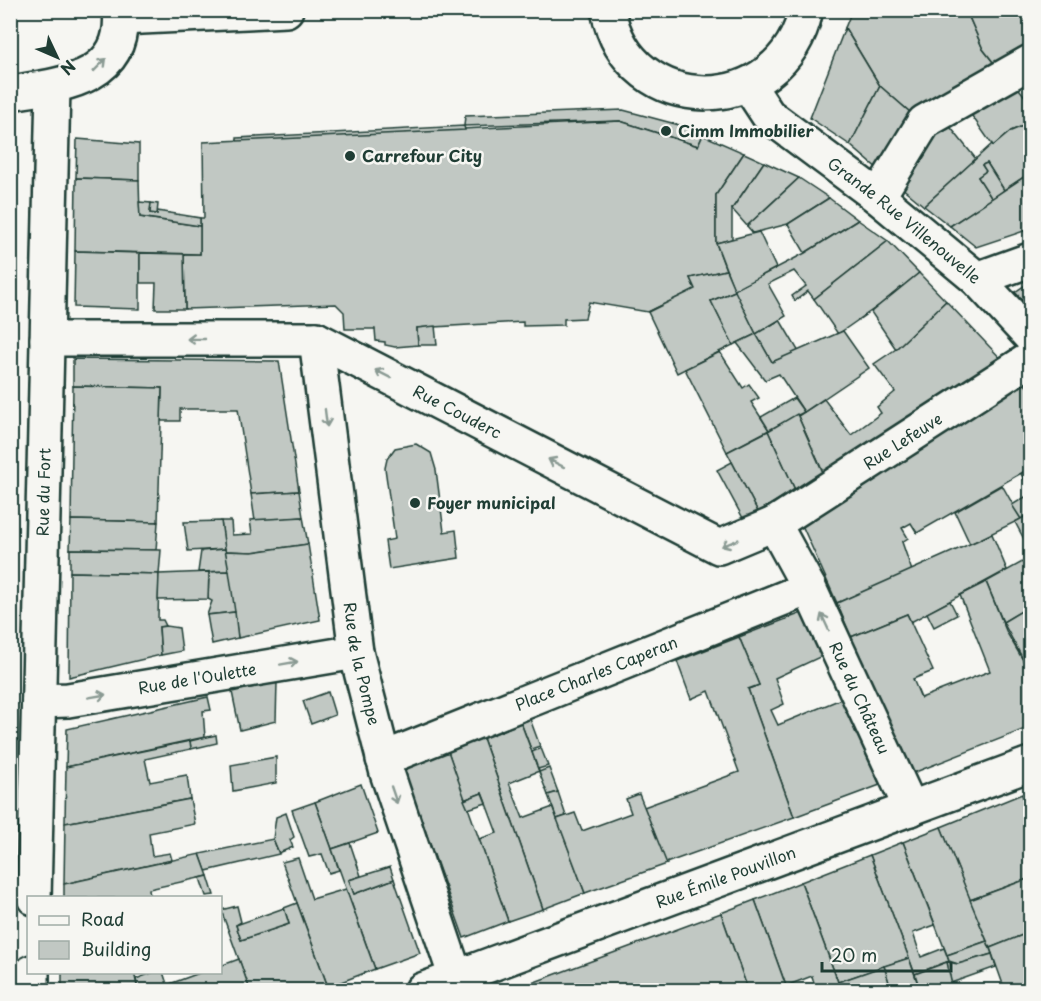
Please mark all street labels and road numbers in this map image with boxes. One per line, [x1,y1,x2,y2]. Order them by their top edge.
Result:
street label: Grande Rue Villenouvelle [823,151,987,289]
street label: Rue Couderc [409,378,506,444]
street label: Rue Lefeuve [858,406,946,475]
street label: Rue du Fort [29,447,56,537]
street label: Rue de la Pompe [339,600,387,728]
street label: Place Charles Caperan [511,629,681,716]
street label: Rue du Château [824,637,897,758]
street label: Rue de l'Oulette [136,656,258,699]
street label: Rue Émile Pouvillon [652,839,799,913]

